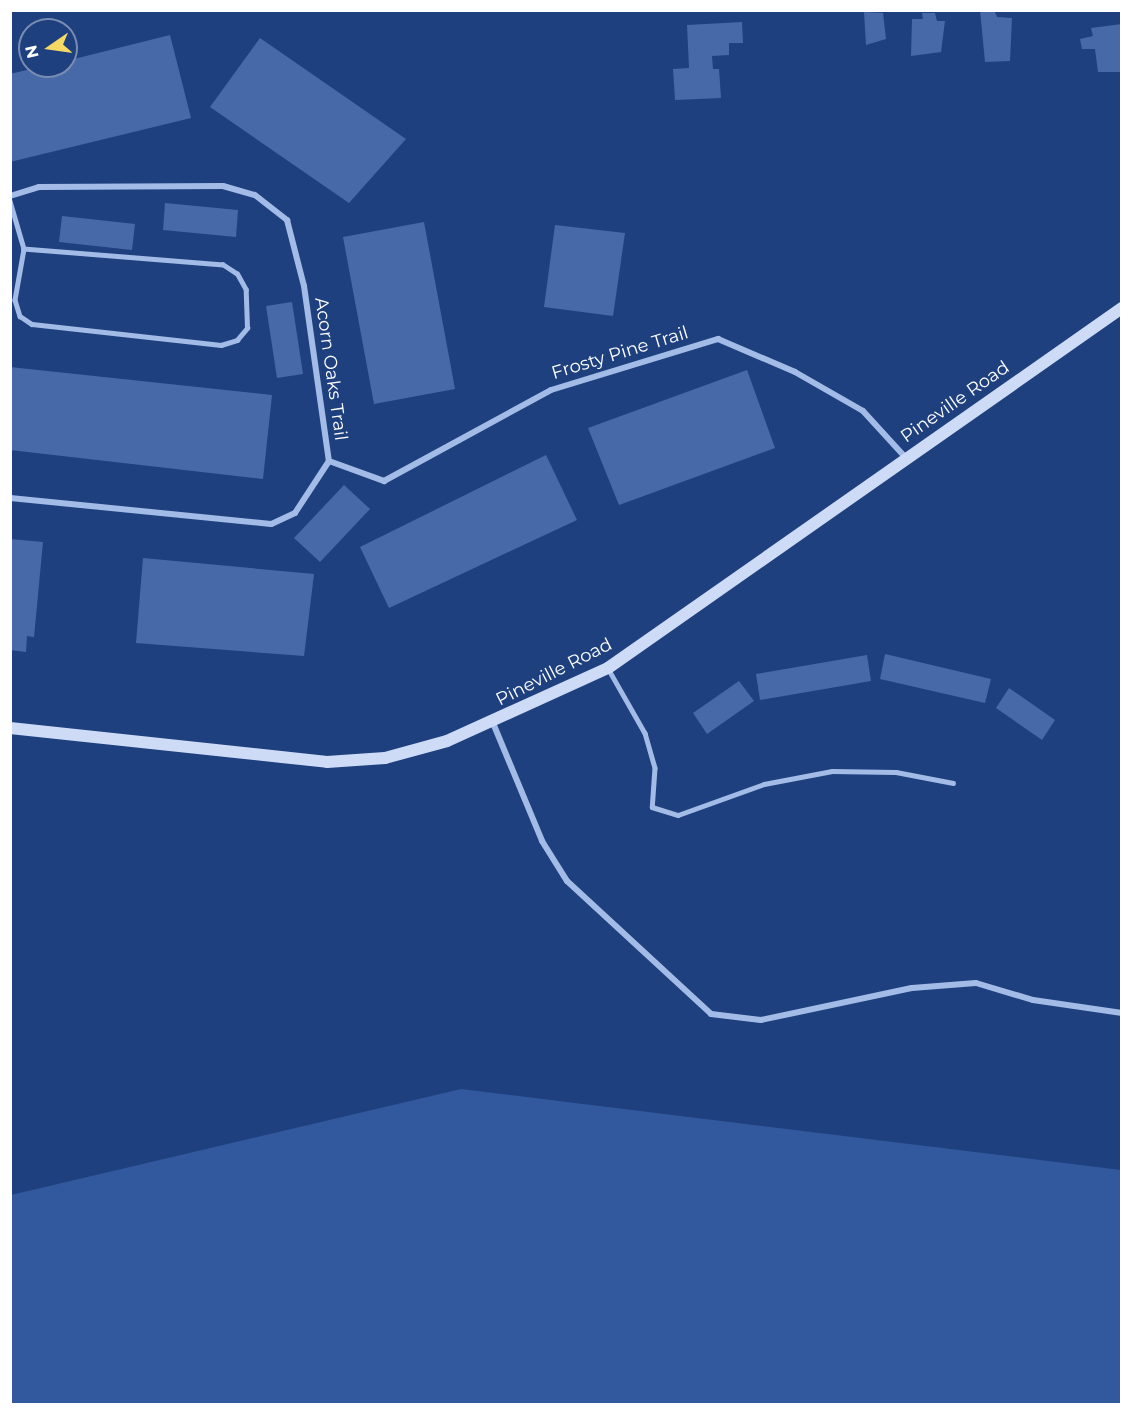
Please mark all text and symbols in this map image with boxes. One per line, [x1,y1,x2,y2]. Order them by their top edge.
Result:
north arrow [18,18,78,78]
text: N [21,43,43,60]
street label: Acorn Oaks Trail [310,296,352,442]
street label: Frosty Pine Trail [549,322,691,384]
street label: Pineville Road [897,357,1013,447]
street label: Pineville Road [492,633,616,711]

